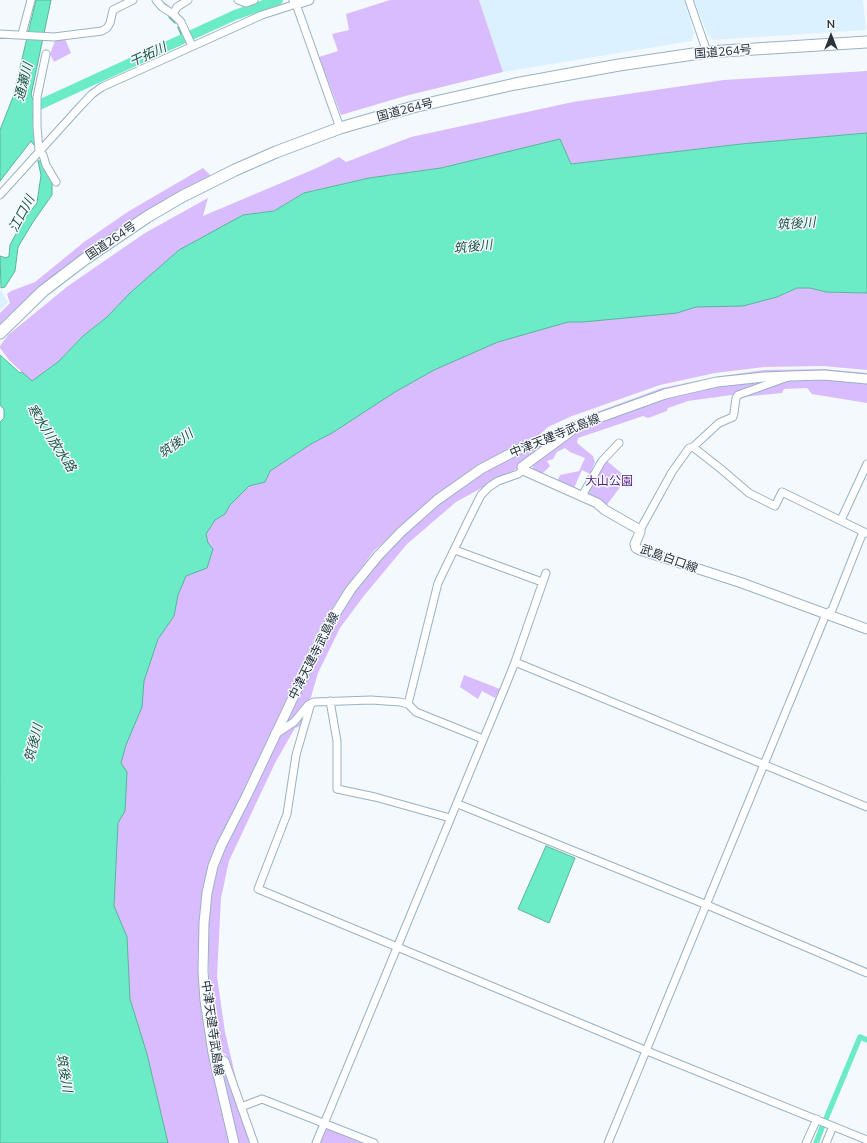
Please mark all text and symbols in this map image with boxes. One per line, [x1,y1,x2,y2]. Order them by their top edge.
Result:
north arrow [811,16,851,56]
text: N [827,17,835,31]
water label: 干拓川 [127,40,169,70]
street label: 国道264号 [694,42,752,62]
water label: 通瀬川 [12,61,36,103]
street label: 国道264号 [375,96,435,124]
water label: 江口川 [6,193,38,235]
water label: 筑後川 [776,215,816,233]
street label: 国道264号 [83,219,139,263]
water label: 筑後川 [453,237,493,257]
water label: 寒水川放水路 [23,401,79,475]
street label: 中津天建寺武島線 [508,411,602,461]
water label: 筑後川 [156,426,196,462]
park label: 大山公園 [585,474,633,488]
street label: 武島白口線 [638,542,700,576]
street label: 中津天建寺武島線 [286,610,342,702]
water label: 筑後川 [22,722,46,764]
street label: 中津天建寺武島線 [198,979,226,1077]
water label: 筑後川 [53,1052,75,1094]

